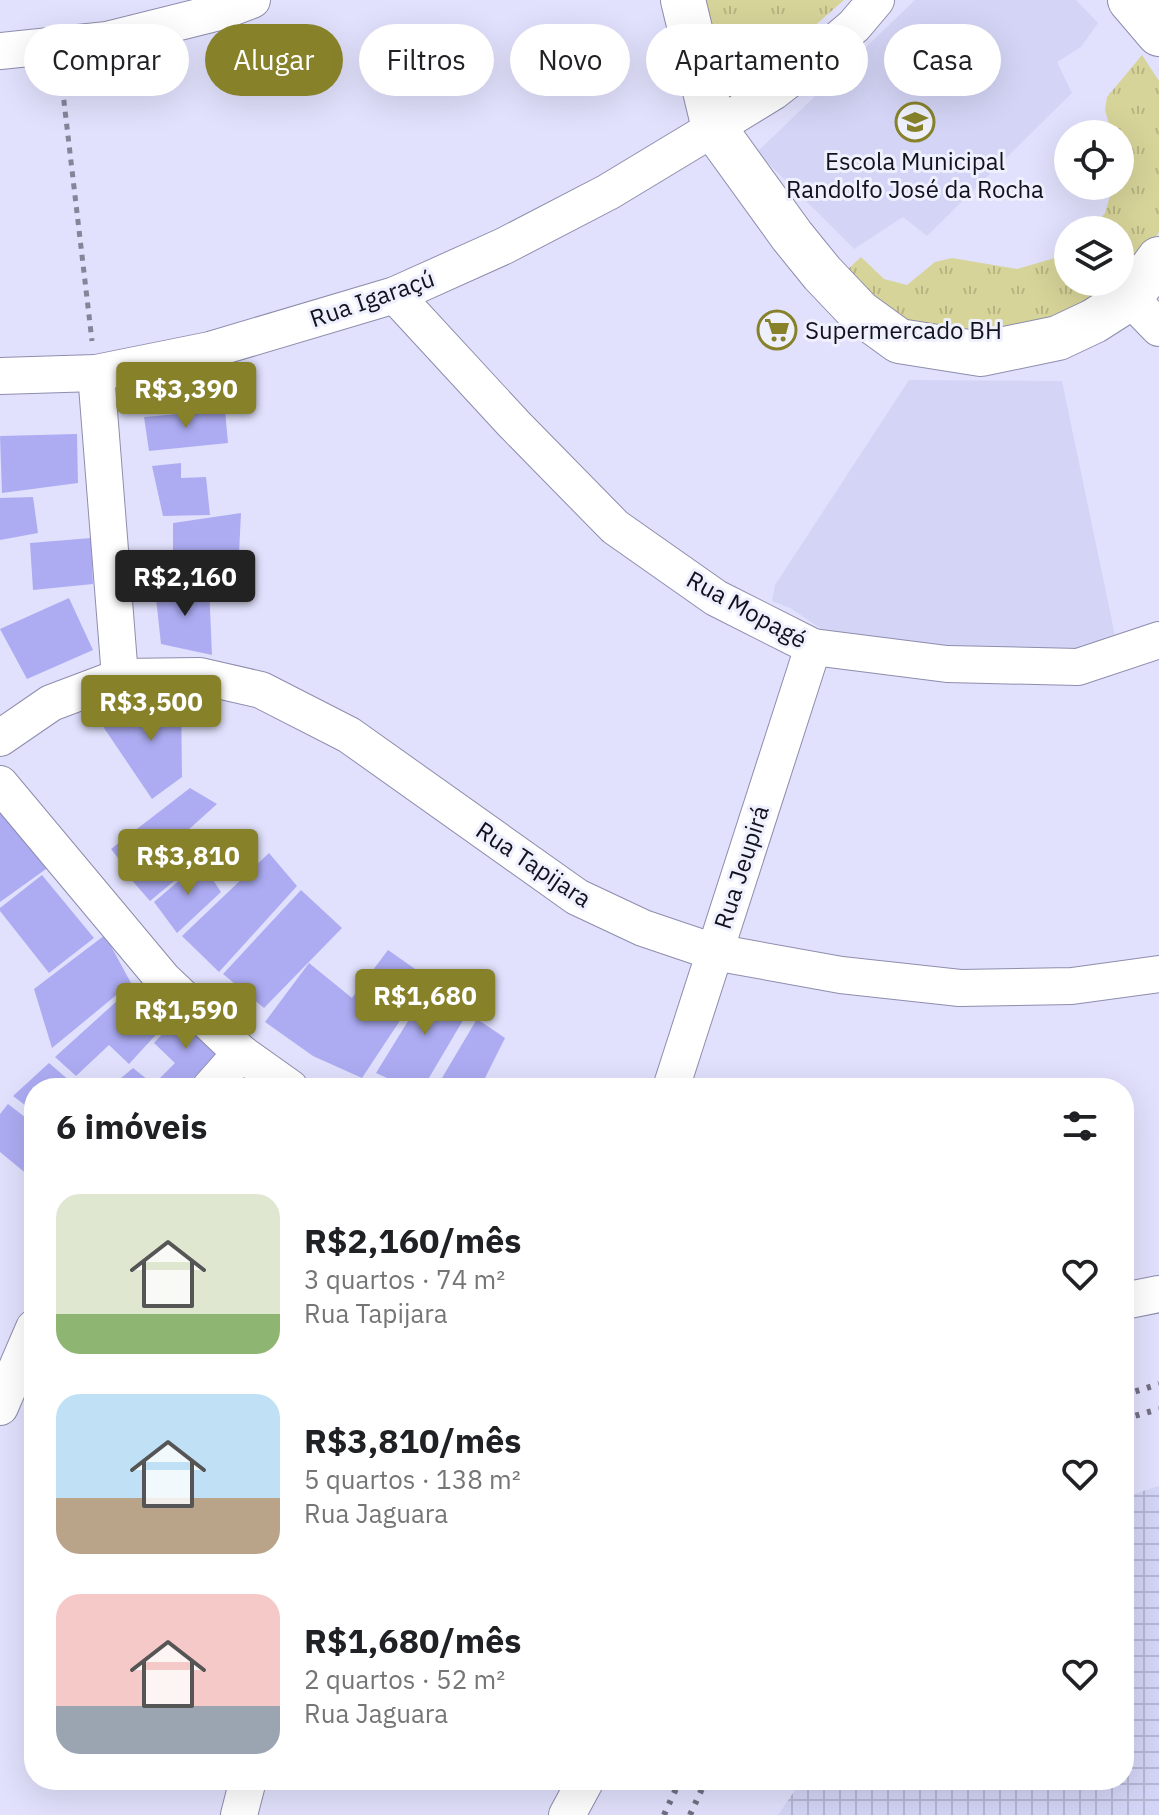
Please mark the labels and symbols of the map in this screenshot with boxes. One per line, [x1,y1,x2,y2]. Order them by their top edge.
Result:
school or university icon: Escola Municipal Randolfo José da Rocha [894,101,936,143]
place label: Escola Municipal Randolfo José da Rocha [786,145,1044,205]
street label: Rua Igaraçú [305,262,439,334]
supermarket icon: Supermercado BH [756,309,798,351]
place label: Supermercado BH [805,314,1002,346]
pin: R$3,390 [112,362,260,430]
pin: R$2,160 [111,550,259,618]
street label: Rua Mopagé [681,563,813,655]
pin: R$3,500 [77,675,225,743]
street label: Rua Jeupirá [706,801,776,933]
street label: Rua Tapijara [470,814,598,914]
pin: R$3,810 [114,829,262,897]
pin: R$1,680 [351,969,499,1037]
pin: R$1,590 [112,983,260,1051]

